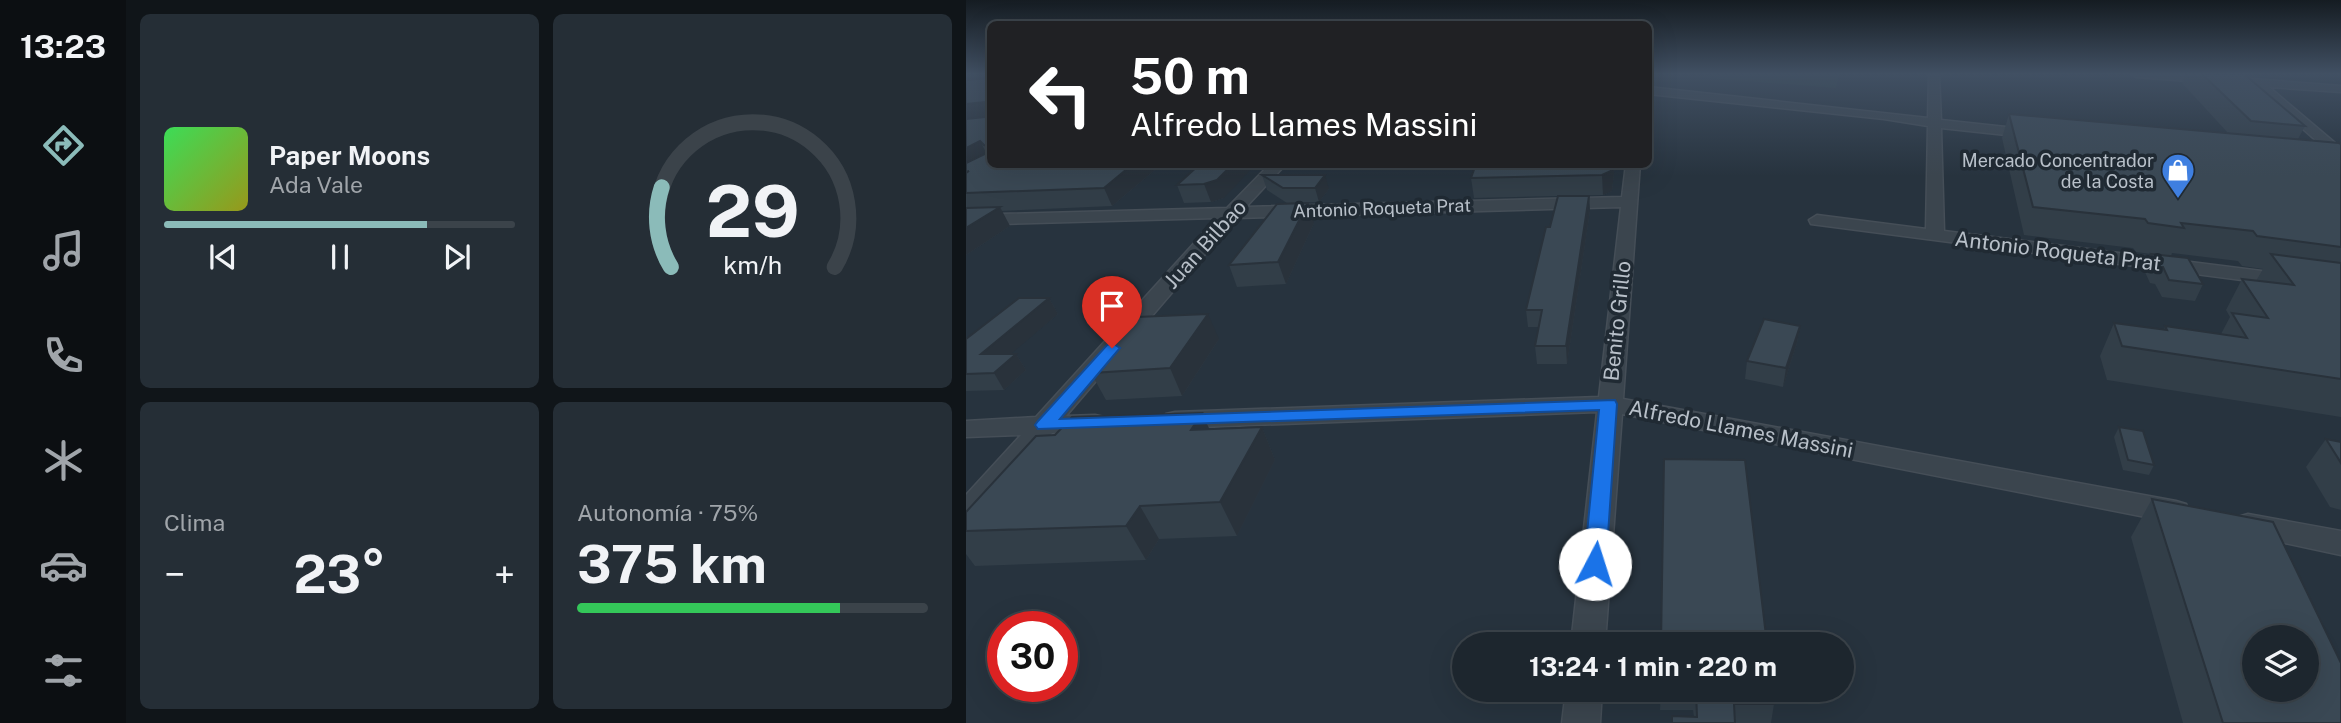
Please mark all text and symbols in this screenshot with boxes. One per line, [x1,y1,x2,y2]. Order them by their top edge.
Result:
text: 13:23 [20,28,106,65]
text: 50 m [1130,47,1250,105]
icon: left [1015,49,1106,140]
text: Alfredo Llames Massini [1130,106,1477,143]
icon: directions [39,121,88,170]
text: Paper Moons [269,140,430,171]
place label: Mercado Concentrador de la Costa [1962,150,2154,192]
shop icon: Mercado Concentrador de la Costa [2159,151,2197,200]
text: 29 [705,169,800,254]
text: Ada Vale [269,171,363,198]
street label: Juan Bilbao [1159,194,1251,294]
street label: Antonio Roqueta Prat [1293,194,1471,222]
icon: music [39,226,88,275]
street label: Antonio Roqueta Prat [1953,226,2163,276]
icon: previous [204,238,242,276]
icon: pause [321,238,359,276]
icon: next [438,238,476,276]
text: km/h [723,250,782,280]
street label: Benito Grillo [1598,260,1636,382]
pin [1082,276,1142,348]
icon: arrive [1093,287,1131,325]
icon: phone [39,331,88,380]
street label: Alfredo Llames Massini [1627,395,1855,463]
icon: climate [39,436,88,485]
text: Autonomía · 75% [577,499,758,526]
text: Clima [164,509,225,536]
position arrow [1558,527,1632,601]
text: 375 km [577,534,767,595]
icon: car [39,541,88,590]
text: 23° [293,544,386,605]
text: − [164,552,185,597]
text: + [494,552,515,597]
speed limit sign: 30 [987,611,1078,702]
map controls [2242,625,2319,702]
button: layers [2242,625,2319,702]
icon: filters [39,646,88,695]
text: 13:24 · 1 min · 220 m [1529,651,1777,682]

